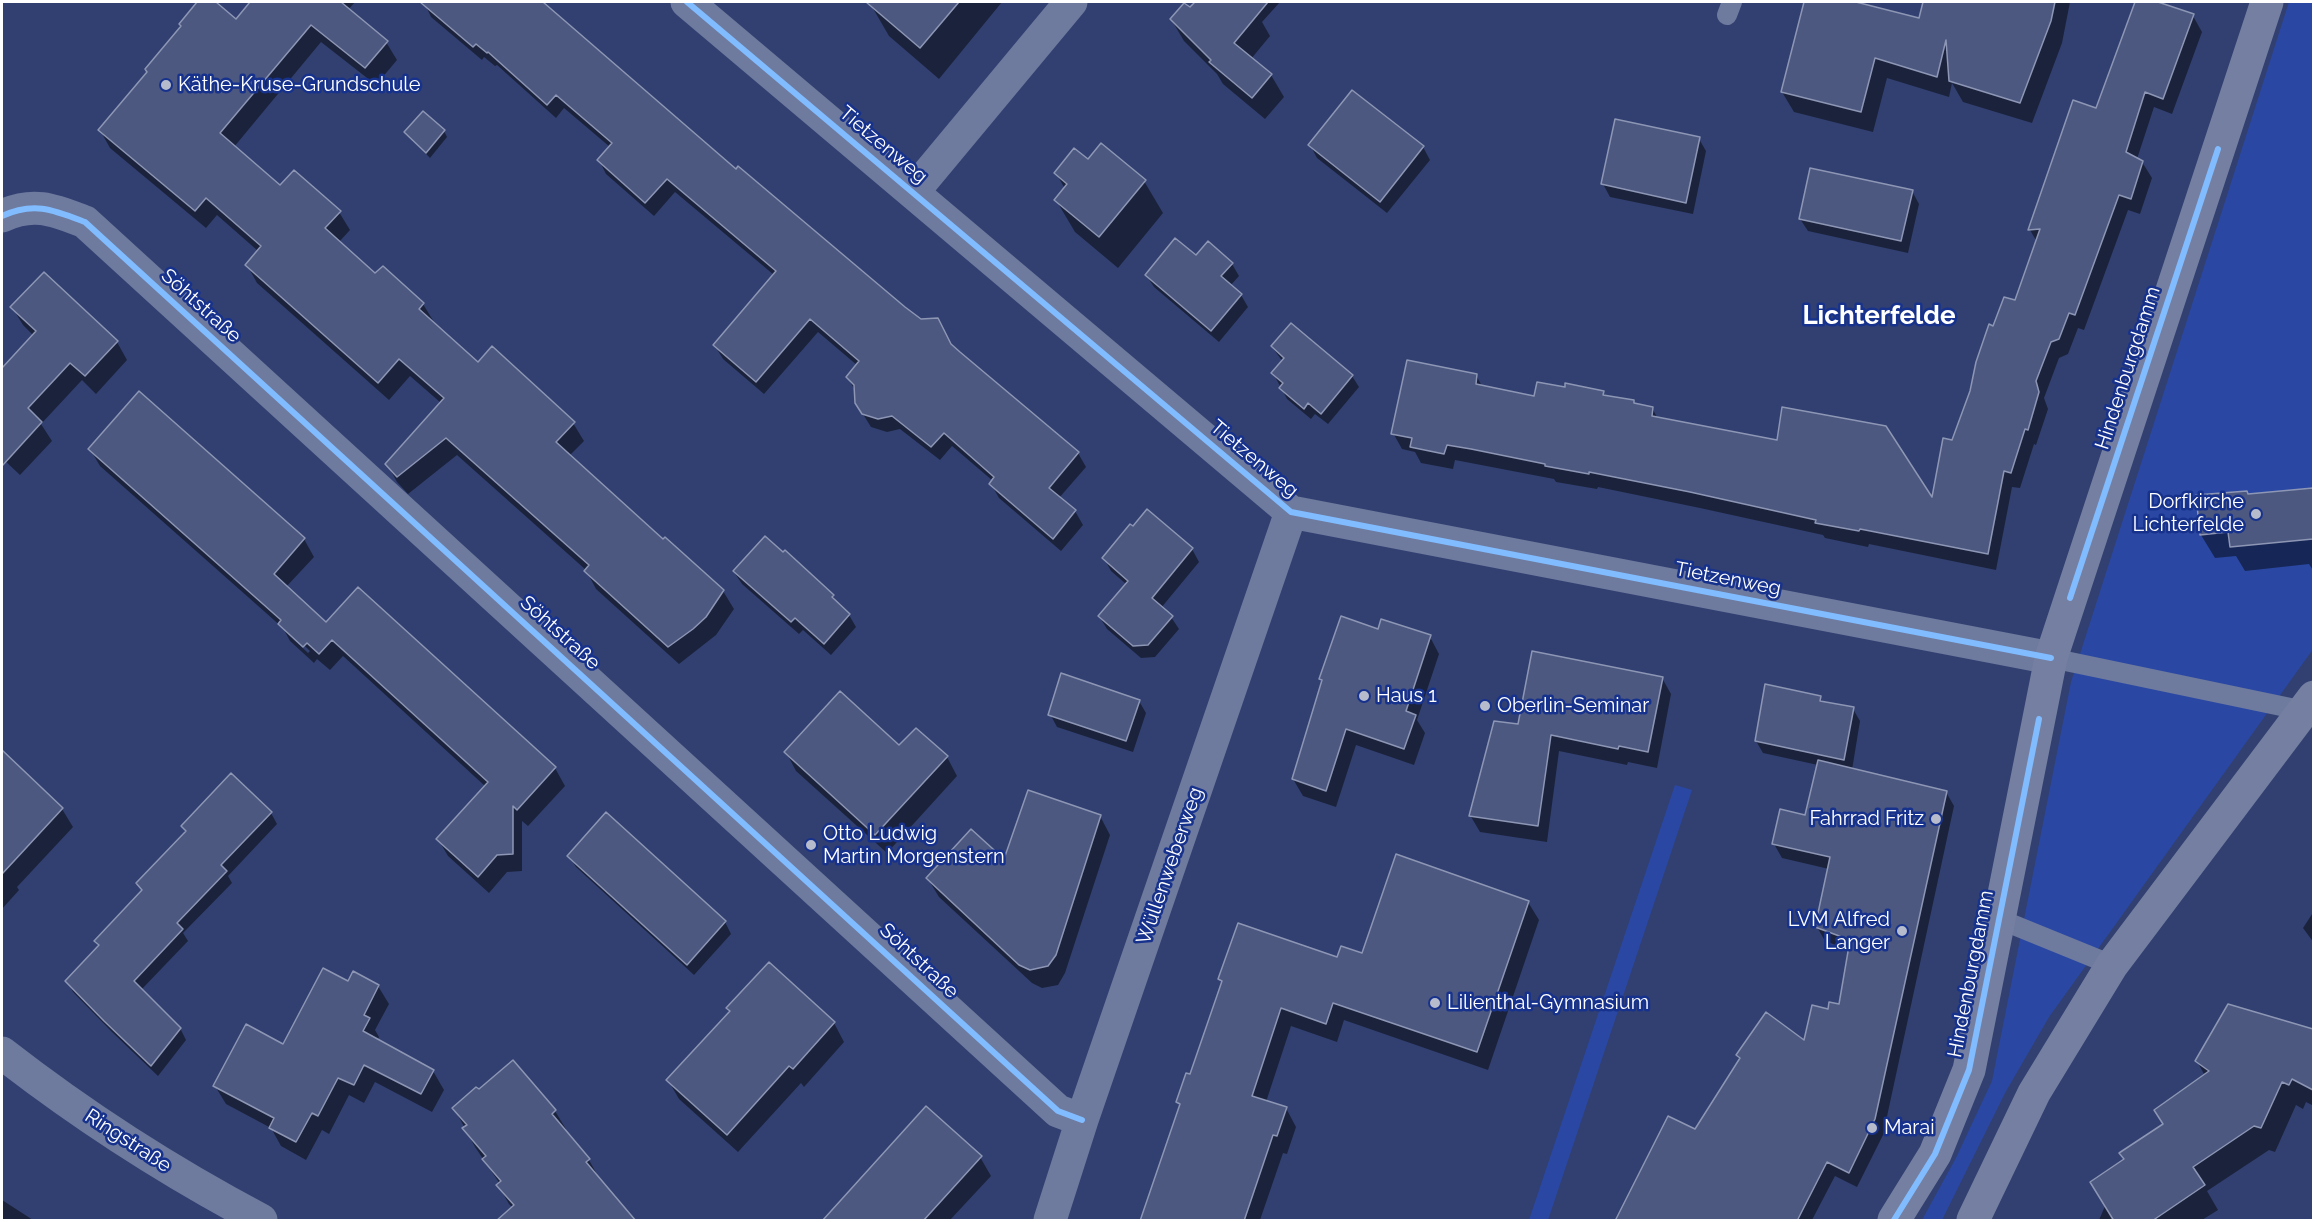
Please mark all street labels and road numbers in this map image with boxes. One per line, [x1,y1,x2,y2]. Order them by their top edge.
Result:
street label: Tietzenweg [834,101,932,189]
street label: Söhtstraße [156,264,246,348]
street label: Hindenburgdamm [2090,283,2166,453]
street label: Tietzenweg [1205,415,1303,503]
street label: Tietzenweg [1673,557,1783,601]
street label: Söhtstraße [515,591,605,675]
street label: Wüllenweberweg [1132,784,1208,948]
street label: Hindenburgdamm [1943,888,1999,1060]
street label: Söhtstraße [875,918,963,1004]
street label: Ringstraße [80,1104,176,1178]

